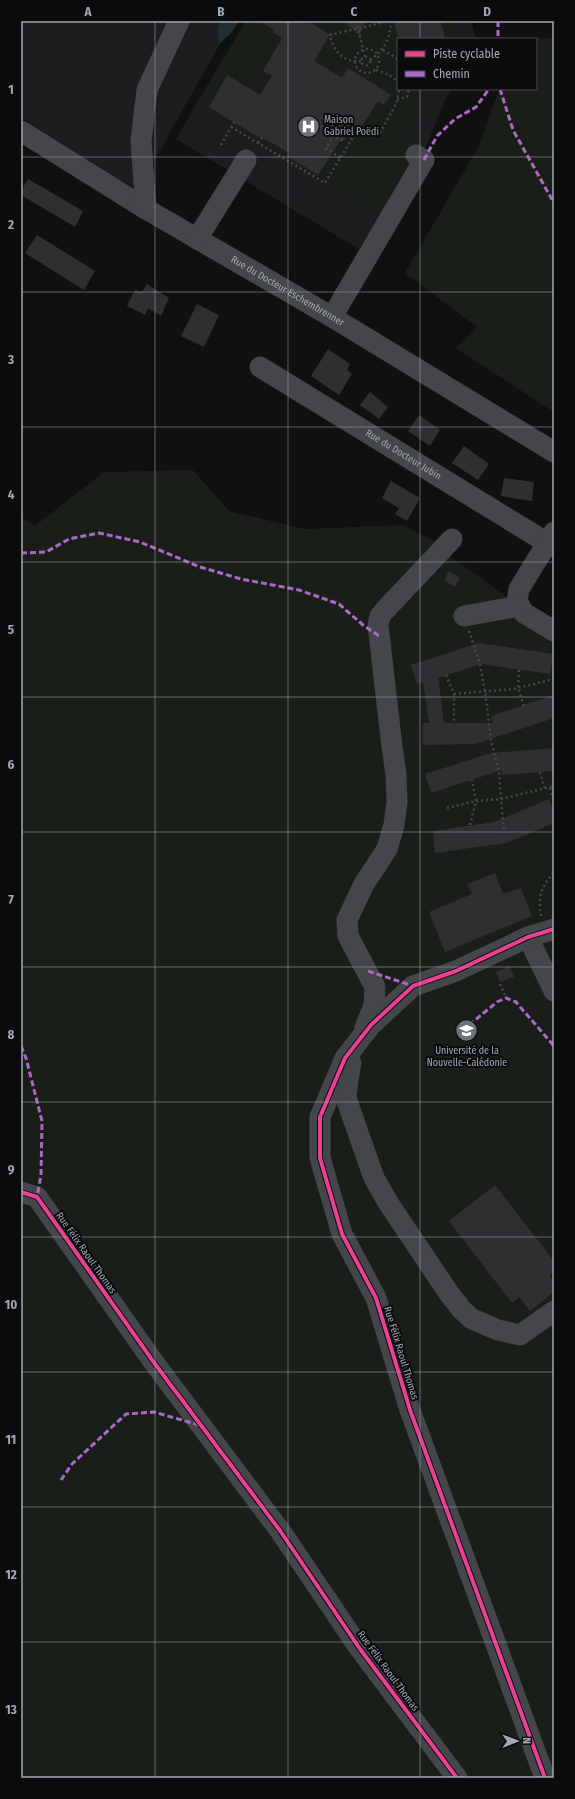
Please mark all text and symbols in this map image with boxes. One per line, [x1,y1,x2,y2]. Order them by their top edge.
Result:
text: A [83,4,92,19]
text: B [217,4,225,19]
text: C [351,4,358,19]
text: D [483,4,491,19]
legend [397,38,537,90]
text: Piste cyclable [433,47,500,61]
text: Chemin [433,67,470,81]
text: 1 [8,82,14,97]
hospital icon: Maison Gabriel Poëdi [296,113,322,139]
place label: Maison Gabriel Poëdi [324,114,379,138]
text: 2 [7,217,14,232]
street label: Rue du Docteur Eschembrenner [229,254,347,329]
text: 3 [7,352,14,367]
street label: Rue du Docteur Jubin [363,427,443,482]
text: 4 [8,487,15,502]
text: 5 [8,622,14,637]
text: 6 [8,757,15,772]
text: 7 [8,892,14,907]
school or university icon: Université de la Nouvelle-Calédonie [454,1018,480,1044]
text: 8 [8,1027,15,1042]
place label: Université de la Nouvelle-Calédonie [427,1045,507,1069]
text: 9 [8,1162,15,1177]
street label: Rue Félix Raoul Thomas [53,1210,119,1296]
text: 10 [5,1297,17,1312]
street label: Rue Félix Raoul Thomas [381,1305,421,1401]
text: 11 [6,1432,16,1447]
text: 12 [5,1567,17,1582]
street label: Rue Félix Raoul Thomas [355,1628,421,1714]
text: 13 [5,1702,17,1717]
north arrow [497,1721,537,1761]
text: N [520,1737,533,1744]

